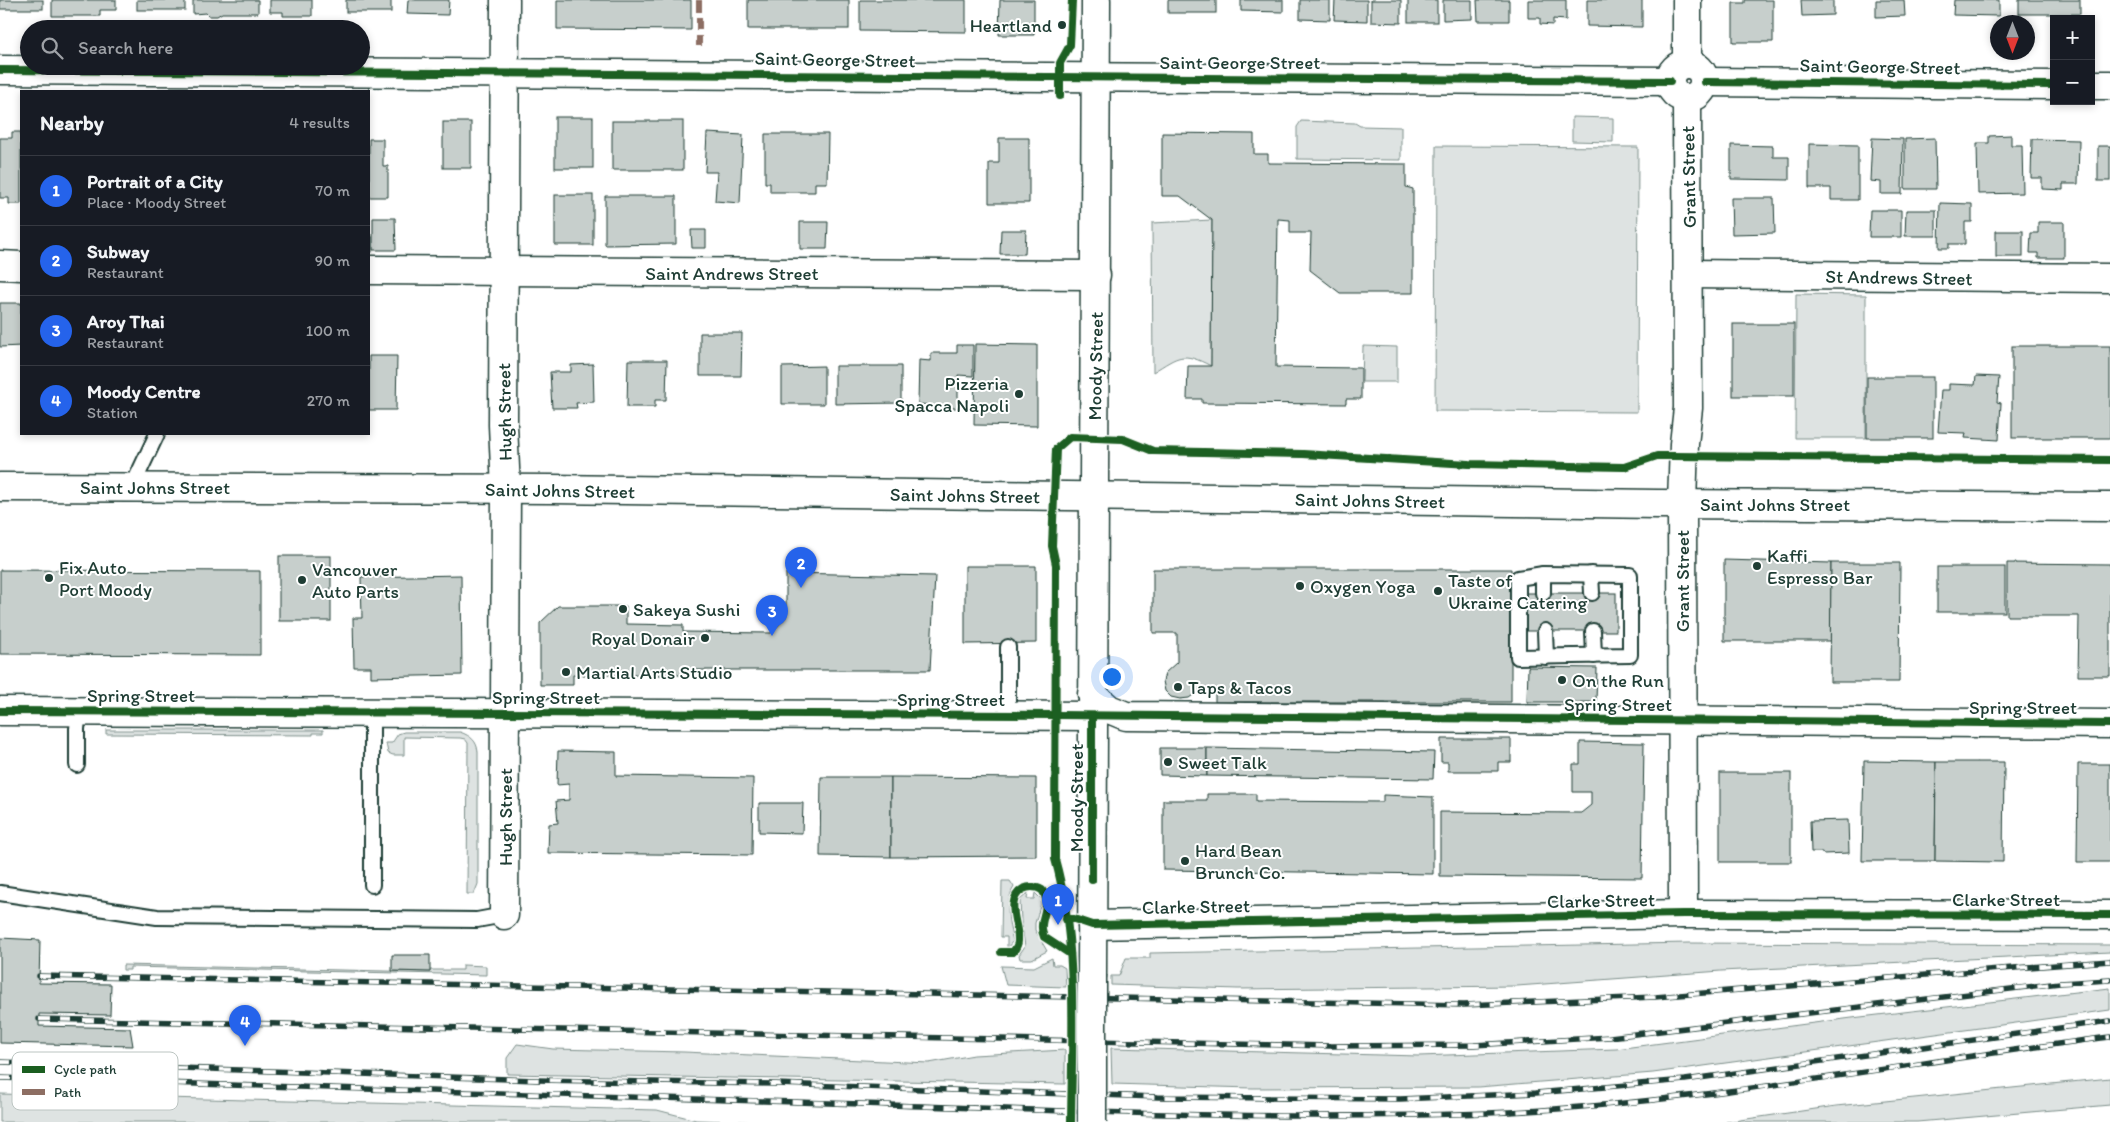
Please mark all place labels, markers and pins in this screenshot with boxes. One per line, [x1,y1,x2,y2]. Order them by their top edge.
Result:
place label: Heartland [970,14,1052,37]
marker: Heartland [1056,19,1068,31]
place label: Pizzeria Spacca Napoli [894,372,1009,417]
marker: Pizzeria Spacca Napoli [1013,388,1025,400]
place label: Kaffi Espresso Bar [1767,544,1873,589]
pin: 2 [785,547,817,588]
place label: Fix Auto Port Moody [59,556,152,601]
place label: Vancouver Auto Parts [312,558,399,603]
marker: Kaffi Espresso Bar [1751,560,1763,572]
place label: Taste of Ukraine Catering [1448,569,1588,614]
marker: Fix Auto Port Moody [43,572,55,584]
marker: Vancouver Auto Parts [296,574,308,586]
place label: Oxygen Yoga [1310,575,1416,598]
marker: Oxygen Yoga [1294,580,1306,592]
marker: Taste of Ukraine Catering [1432,585,1444,597]
pin: 3 [756,595,788,636]
place label: Sakeya Sushi [633,598,740,621]
marker: Sakeya Sushi [617,603,629,615]
place label: Royal Donair [591,627,695,650]
marker: Royal Donair [699,632,711,644]
place label: Martial Arts Studio [576,661,733,684]
marker: Martial Arts Studio [560,666,572,678]
place label: On the Run [1572,669,1664,692]
marker: On the Run [1556,674,1568,686]
place label: Taps & Tacos [1188,676,1292,699]
marker: Taps & Tacos [1172,681,1184,693]
place label: Sweet Talk [1178,751,1267,774]
marker: Sweet Talk [1162,756,1174,768]
place label: Hard Bean Brunch Co. [1195,839,1285,884]
marker: Hard Bean Brunch Co. [1179,855,1191,867]
pin: 1 [1042,884,1074,925]
pin: 4 [229,1005,261,1046]

